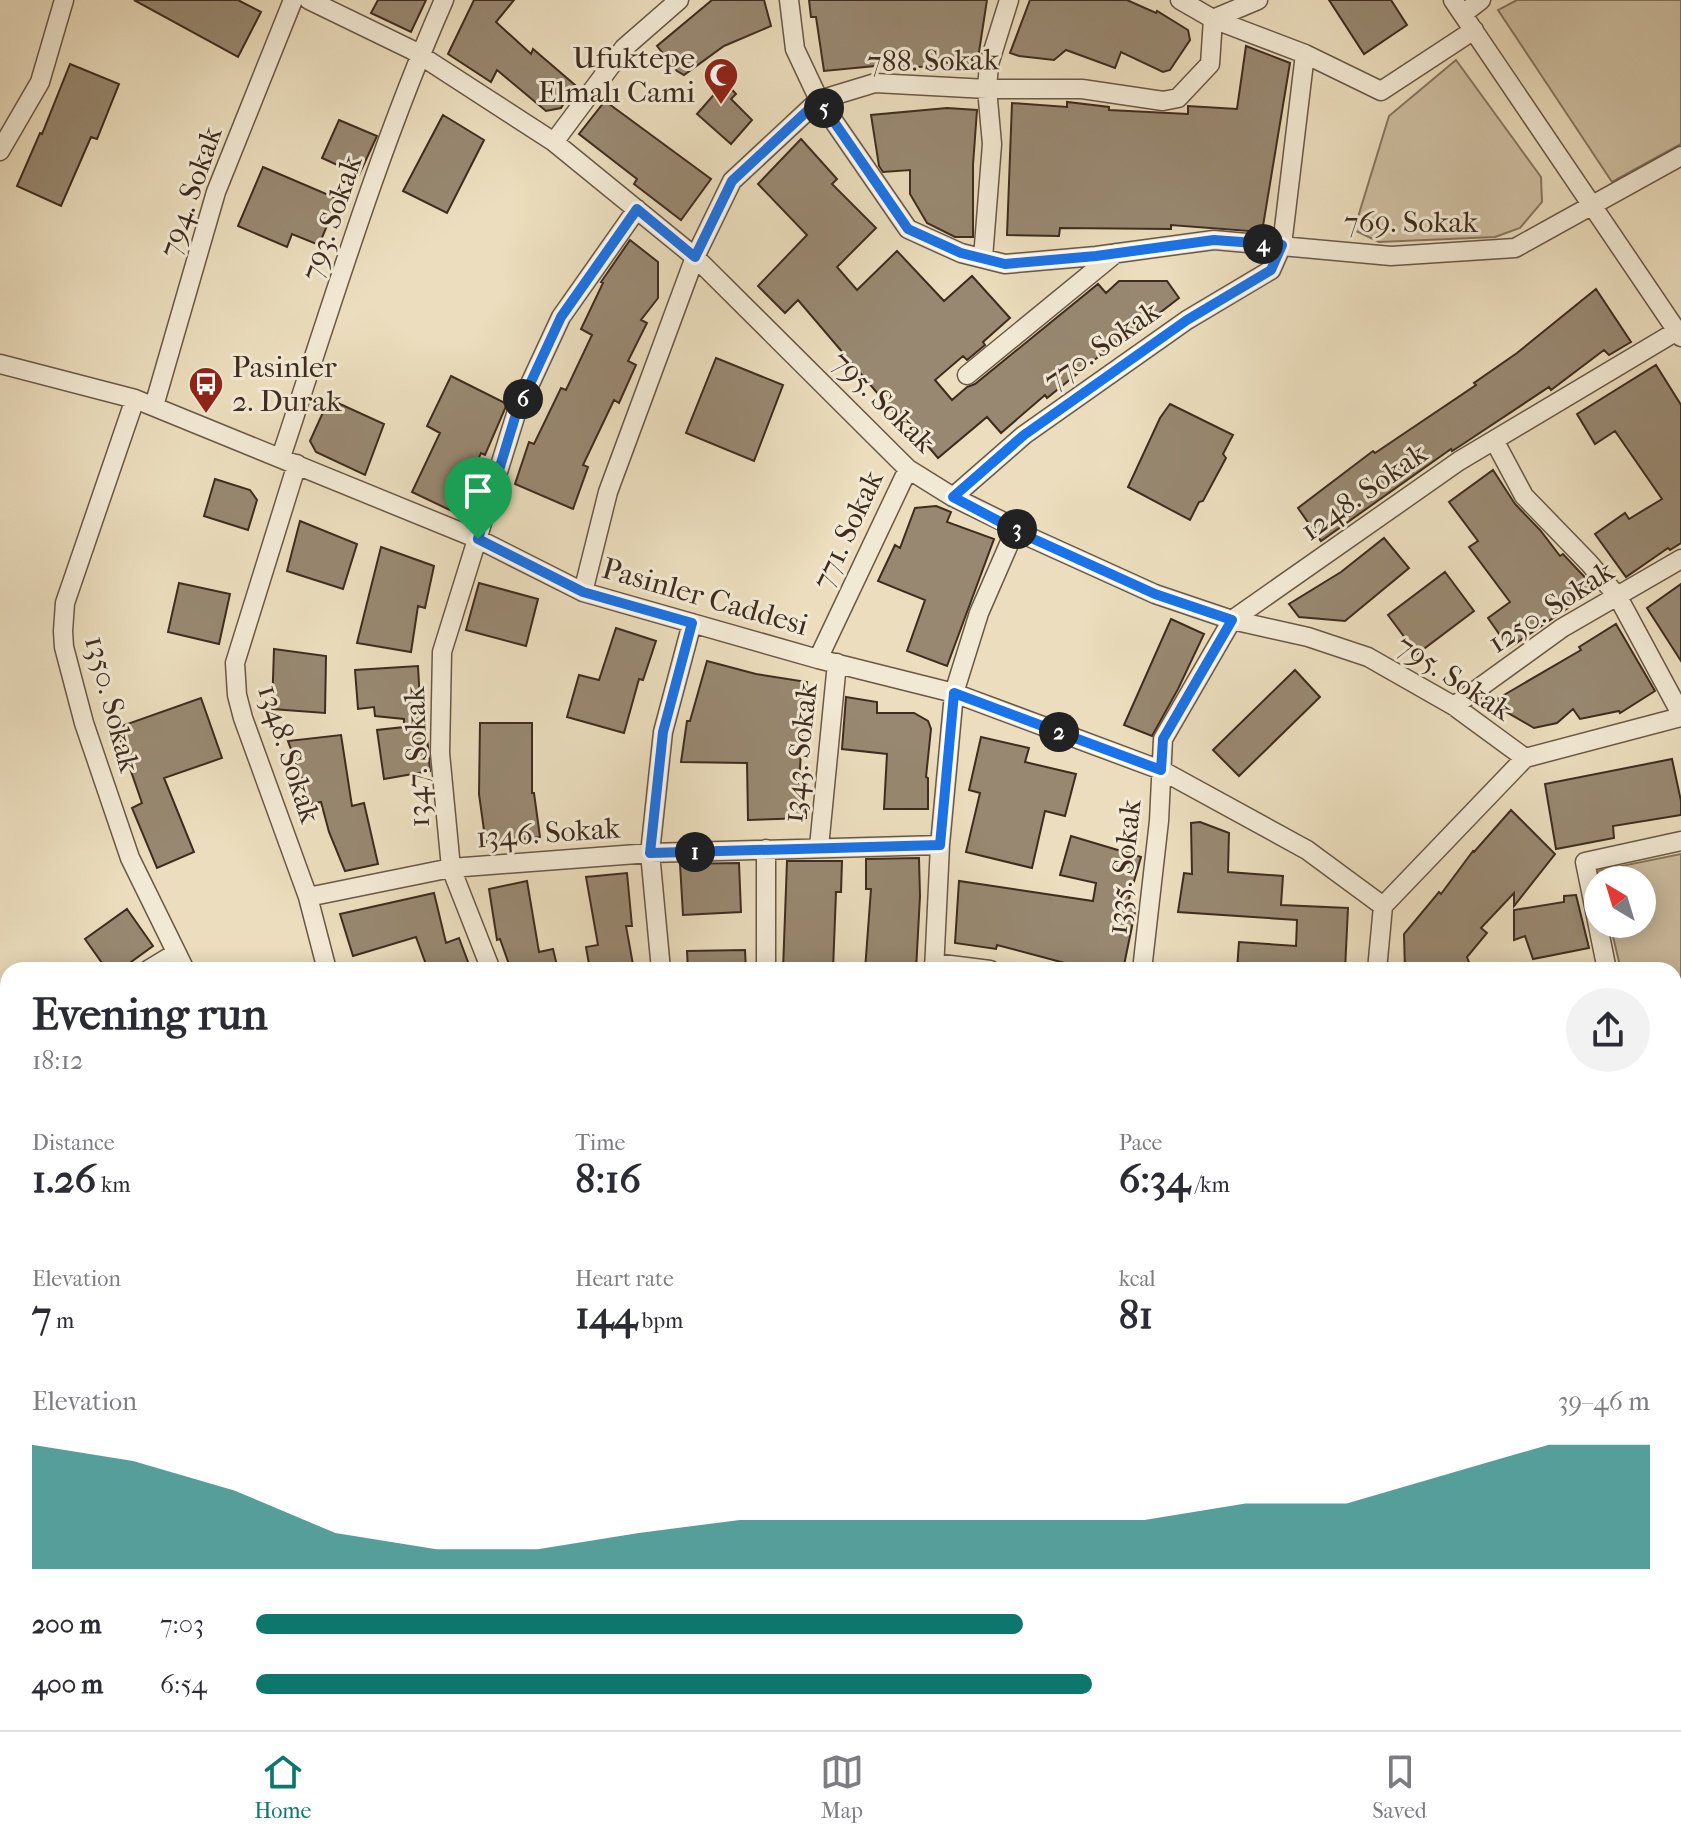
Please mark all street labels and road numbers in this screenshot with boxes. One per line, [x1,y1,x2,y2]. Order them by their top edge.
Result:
street label: 788. Sokak [867,42,1000,80]
street label: 794. Sokak [152,122,230,262]
street label: 793. Sokak [294,150,370,285]
street label: 769. Sokak [1344,205,1478,240]
street label: 770. Sokak [1038,293,1167,398]
street label: 795. Sokak [824,344,943,460]
street label: 1248. Sokak [1294,435,1434,548]
street label: 771. Sokak [805,465,891,595]
street label: Pasinler Caddesi [598,551,812,643]
street label: 1250. Sokak [1482,553,1621,661]
street label: 795. Sokak [1390,628,1519,729]
street label: 1350. Sokak [77,632,147,777]
street label: 1348. Sokak [250,680,328,828]
street label: 1343. Sokak [775,681,825,825]
street label: 1347. Sokak [397,685,437,828]
street label: 1335. Sokak [1100,797,1149,936]
street label: 1346. Sokak [475,810,622,855]

